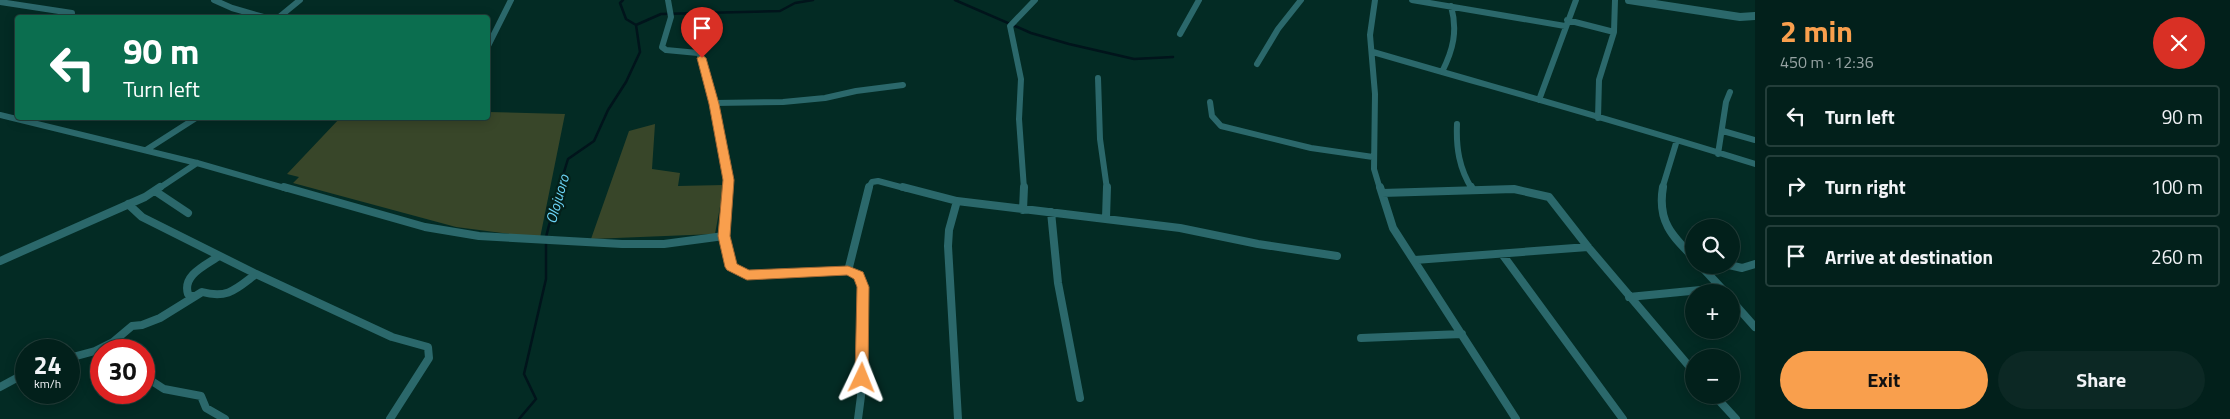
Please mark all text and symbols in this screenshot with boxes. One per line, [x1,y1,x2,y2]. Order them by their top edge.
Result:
pin [681,7,723,58]
text: 2 min [1780,8,1853,54]
icon: arrive [688,14,716,42]
button: close [2153,17,2205,69]
text: 90 m [123,24,199,78]
icon: left [40,35,105,100]
text: 450 m · 12:36 [1780,50,1874,74]
text: Turn left [123,72,200,106]
icon: left [1782,102,1810,130]
text: Turn left [1825,102,1895,131]
text: 90 m [2162,102,2203,131]
water label: Olojuoro [539,171,575,226]
icon: right [1782,172,1810,200]
text: Turn right [1825,172,1906,201]
text: 100 m [2151,172,2203,201]
map controls [1685,219,1740,404]
button: search [1685,219,1740,274]
icon: arrive [1782,242,1810,270]
text: Arrive at destination [1825,242,1993,271]
text: 260 m [2151,242,2203,271]
button: + [1685,284,1740,339]
speed limit sign: 30 [90,339,155,404]
text: 24 [33,346,62,384]
button: − [1685,349,1740,404]
position arrow [835,351,887,403]
button: Exit [1780,351,1988,409]
button: Share [1998,351,2205,409]
text: km/h [34,374,61,393]

